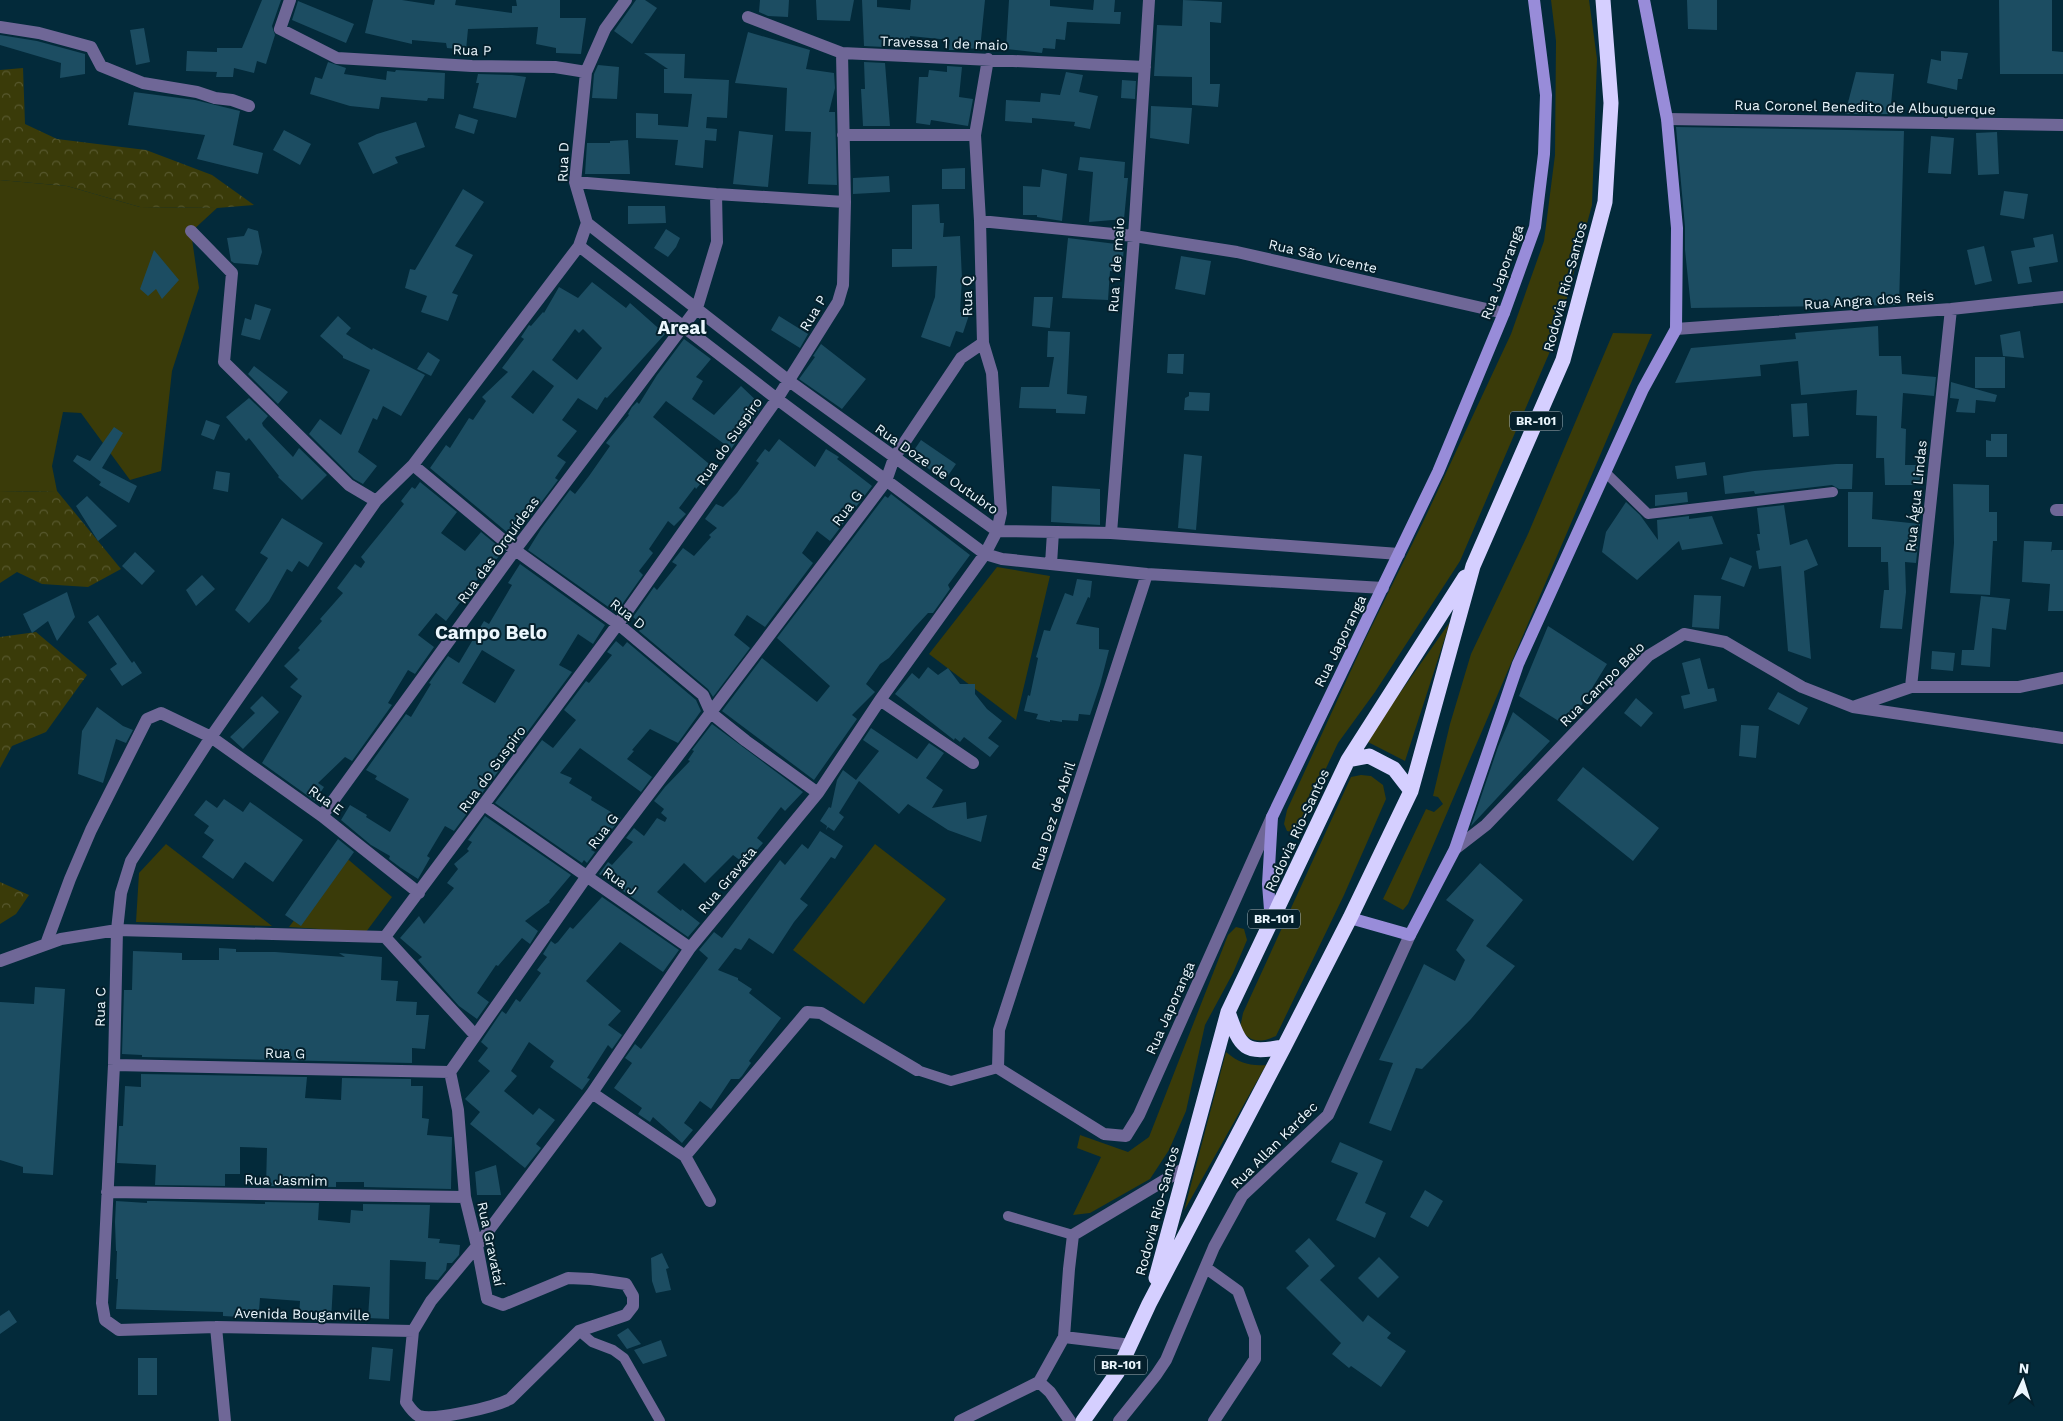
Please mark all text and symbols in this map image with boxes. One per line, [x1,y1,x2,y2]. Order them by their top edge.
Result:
street label: Travessa 1 de maio [880,33,1008,53]
street label: Rua P [452,41,492,59]
street label: Rua Coronel Benedito de Albuquerque [1734,97,1996,117]
street label: Rua D [554,142,572,182]
street label: Rua 1 de maio [1105,217,1127,313]
street label: Rodovia Rio-Santos [1540,221,1590,353]
street label: Rua Japoranga [1477,222,1527,322]
street label: Rua São Vicente [1267,236,1379,276]
street label: Rua Q [959,276,975,316]
street label: Rua Angra dos Reis [1803,287,1935,313]
street label: Rua P [796,292,830,334]
district label: Areal [657,316,707,339]
street label: Rua do Suspiro [693,394,765,488]
road number: BR-101 [1510,412,1562,431]
street label: Rua Doze de Outubro [872,420,1002,518]
street label: Rua Água Lindas [1902,439,1930,553]
street label: Rua G [828,487,866,529]
street label: Rua das Orquídeas [454,493,542,607]
street label: Rua Japoranga [1311,592,1369,689]
street label: Rua D [607,595,649,633]
district label: Campo Belo [435,621,547,644]
street label: Rua Campo Belo [1556,638,1648,730]
street label: Rua do Suspiro [455,722,529,816]
street label: Rua Dez de Abril [1028,759,1078,872]
street label: Rodovia Rio-Santos [1262,766,1332,894]
street label: Rua E [305,782,347,818]
street label: Rua G [584,810,622,852]
street label: Rua Gravata [695,843,760,917]
street label: Rua J [600,864,640,898]
road number: BR-101 [1248,910,1300,929]
street label: Rua Japoranga [1142,959,1198,1057]
street label: Rua C [92,987,108,1027]
street label: Rua G [265,1045,305,1061]
street label: Rua Allan Kardec [1227,1098,1321,1192]
street label: Rodovia Rio-Santos [1132,1145,1182,1277]
street label: Rua Jasmim [244,1171,328,1189]
street label: Rua Gravataí [474,1200,508,1288]
street label: Avenida Bouganville [234,1305,370,1323]
road number: BR-101 [1095,1356,1147,1374]
north arrow [1998,1356,2048,1406]
text: N [2018,1360,2030,1376]

